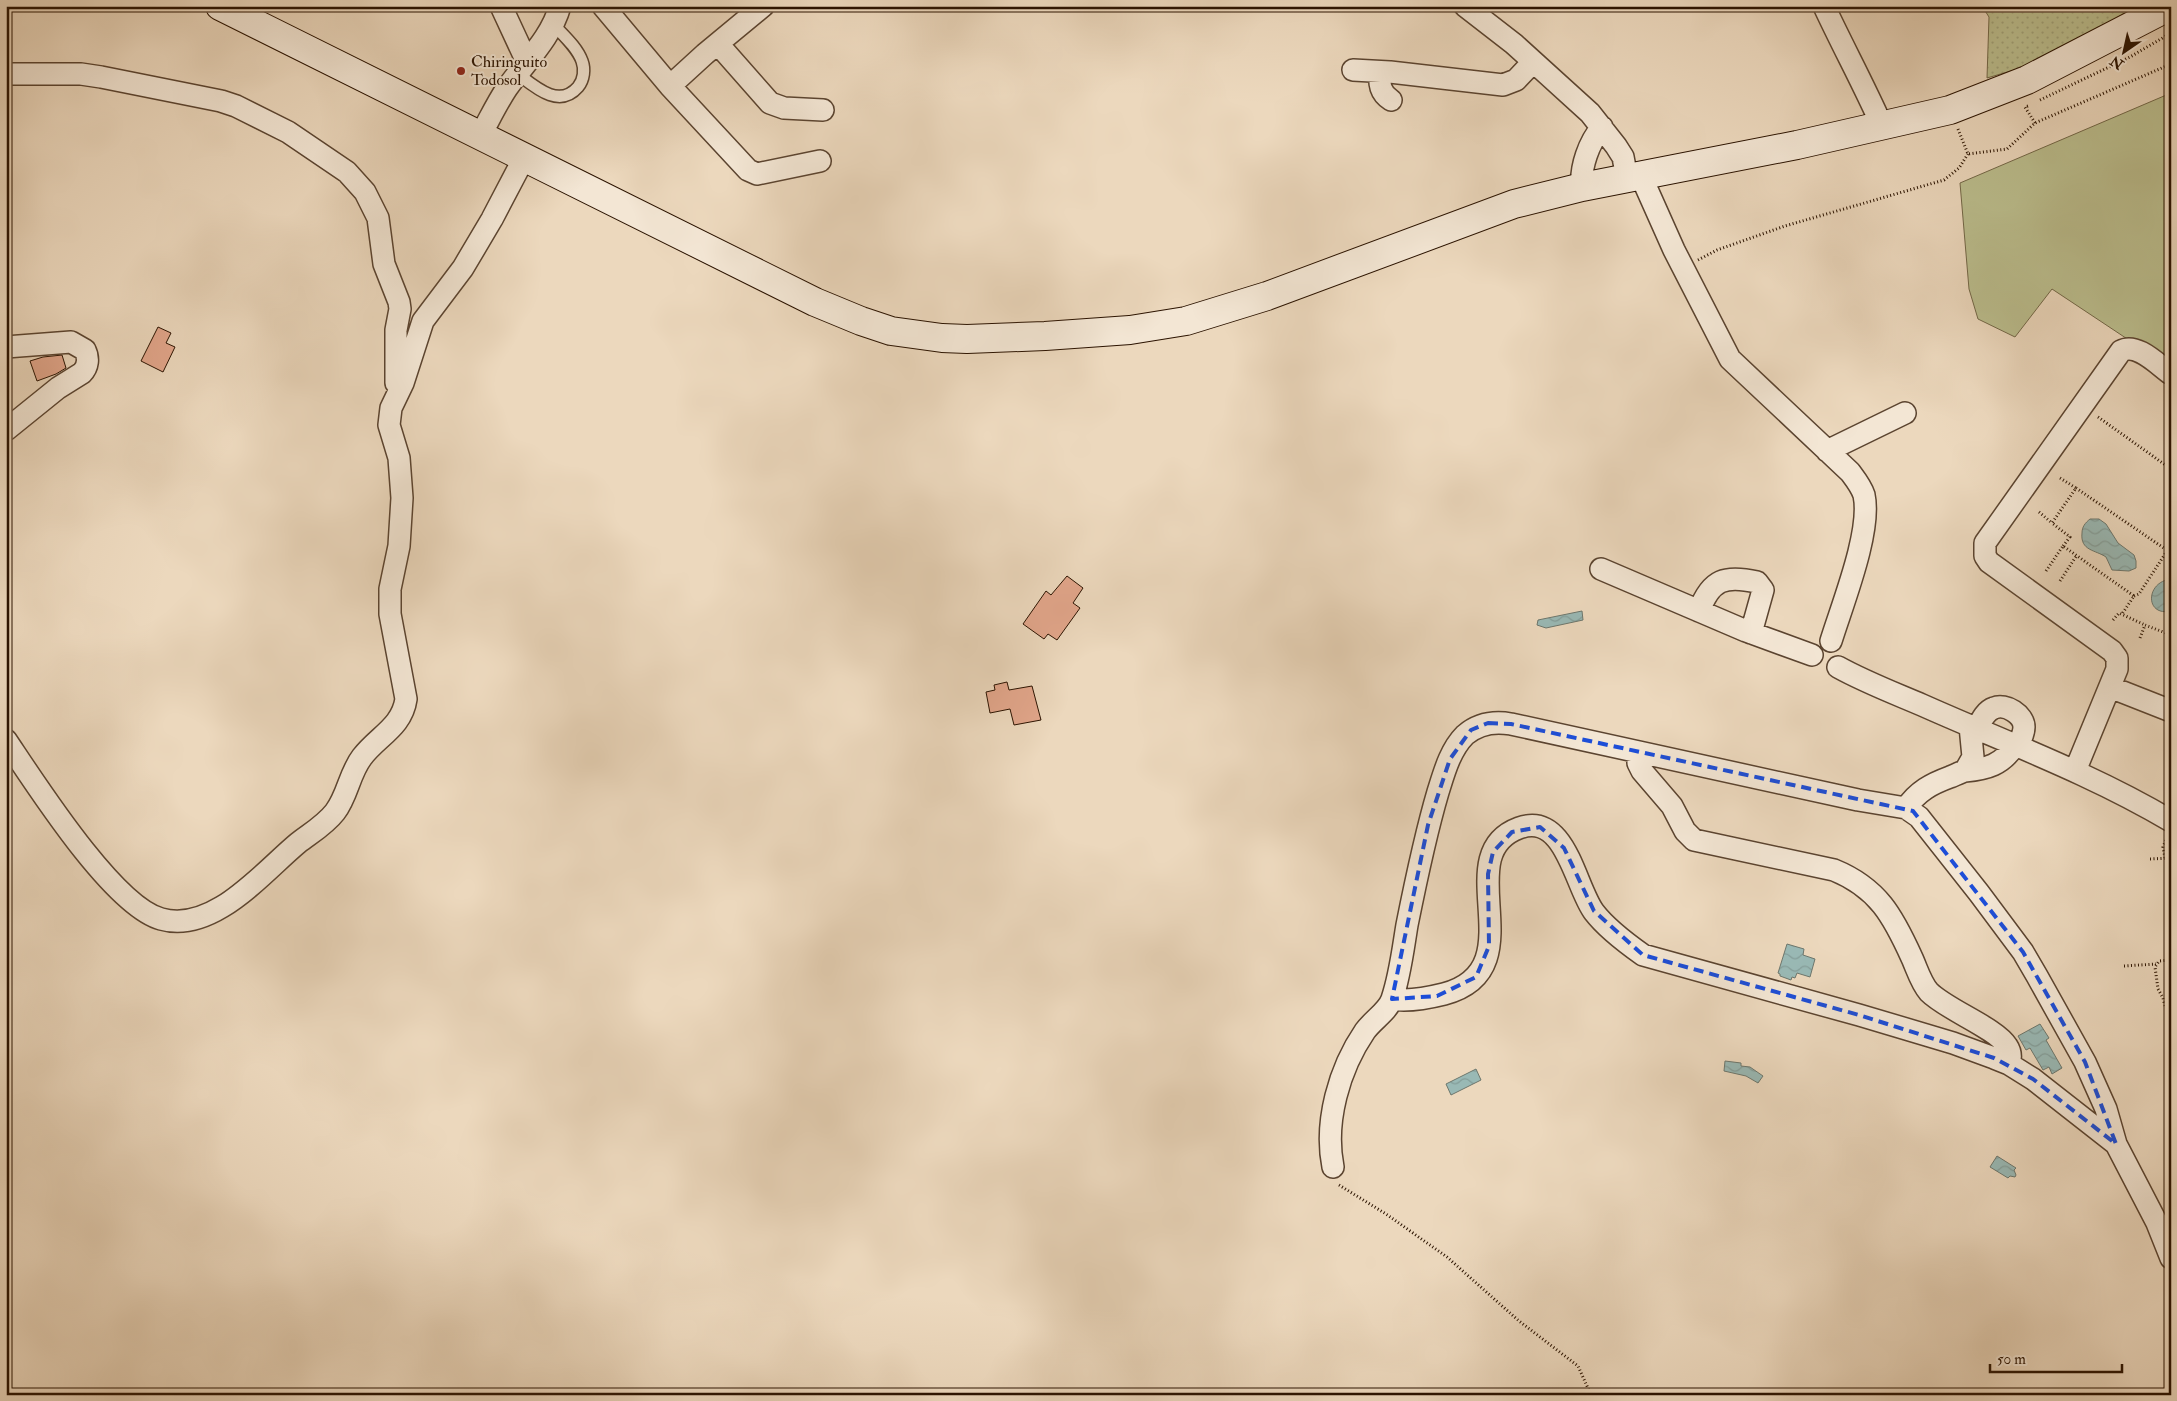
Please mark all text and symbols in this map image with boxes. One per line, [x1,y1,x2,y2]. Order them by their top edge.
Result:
north arrow [2100,28,2150,78]
place label: Chiringuito Todosol [471,52,547,90]
text: N [2107,52,2128,73]
marker: Chiringuito Todosol [455,65,467,77]
scale bar [1990,1341,2122,1373]
text: 50 m [1997,1350,2026,1369]

